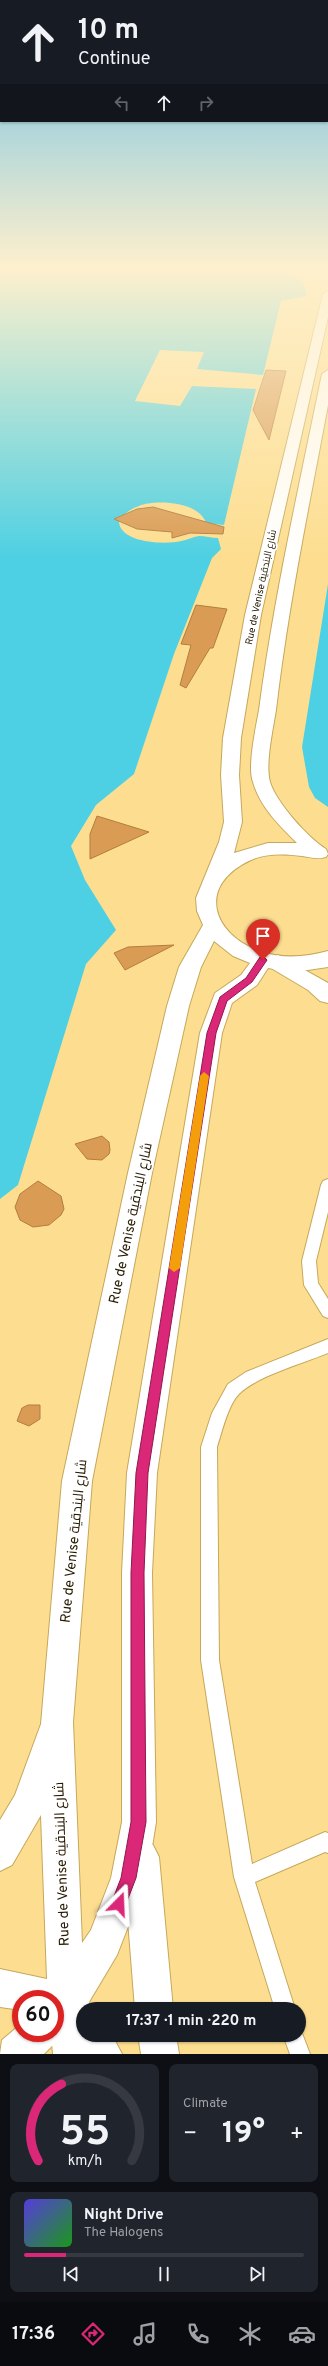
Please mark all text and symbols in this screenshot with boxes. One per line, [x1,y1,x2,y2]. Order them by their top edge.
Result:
text: 10 m [78,13,139,49]
icon: ahead [12,16,64,68]
text: Continue [78,48,150,71]
icon: left [111,92,133,114]
icon: ahead [153,92,175,114]
icon: right [195,92,217,114]
street label: Rue de Venise شارع البندقية [243,528,280,646]
pin [246,919,280,960]
icon: arrive [252,925,274,947]
street label: Rue de Venise شارع البندقية [106,1141,157,1306]
street label: Rue de Venise شارع البندقية [57,1458,92,1624]
street label: Rue de Venise شارع البندقية [51,1781,74,1946]
position arrow [98,1883,140,1925]
speed limit sign: 60 [12,1990,64,2042]
text: 17:37 · 1 min · 220 m [126,2012,256,2031]
text: Climate [183,2096,228,2112]
text: 55 [59,2107,110,2160]
text: 19° [222,2116,265,2153]
text: − [183,2121,197,2148]
text: + [290,2121,304,2148]
text: km/h [67,2152,102,2170]
text: Night Drive [84,2206,164,2225]
text: The Halogens [84,2225,163,2241]
icon: previous [60,2263,82,2285]
icon: pause [153,2263,175,2285]
icon: next [246,2263,268,2285]
icon: directions [79,2320,107,2348]
icon: music [131,2320,159,2348]
icon: phone [184,2320,212,2348]
icon: climate [236,2320,264,2348]
icon: car [288,2320,316,2348]
text: 17:36 [12,2323,55,2346]

